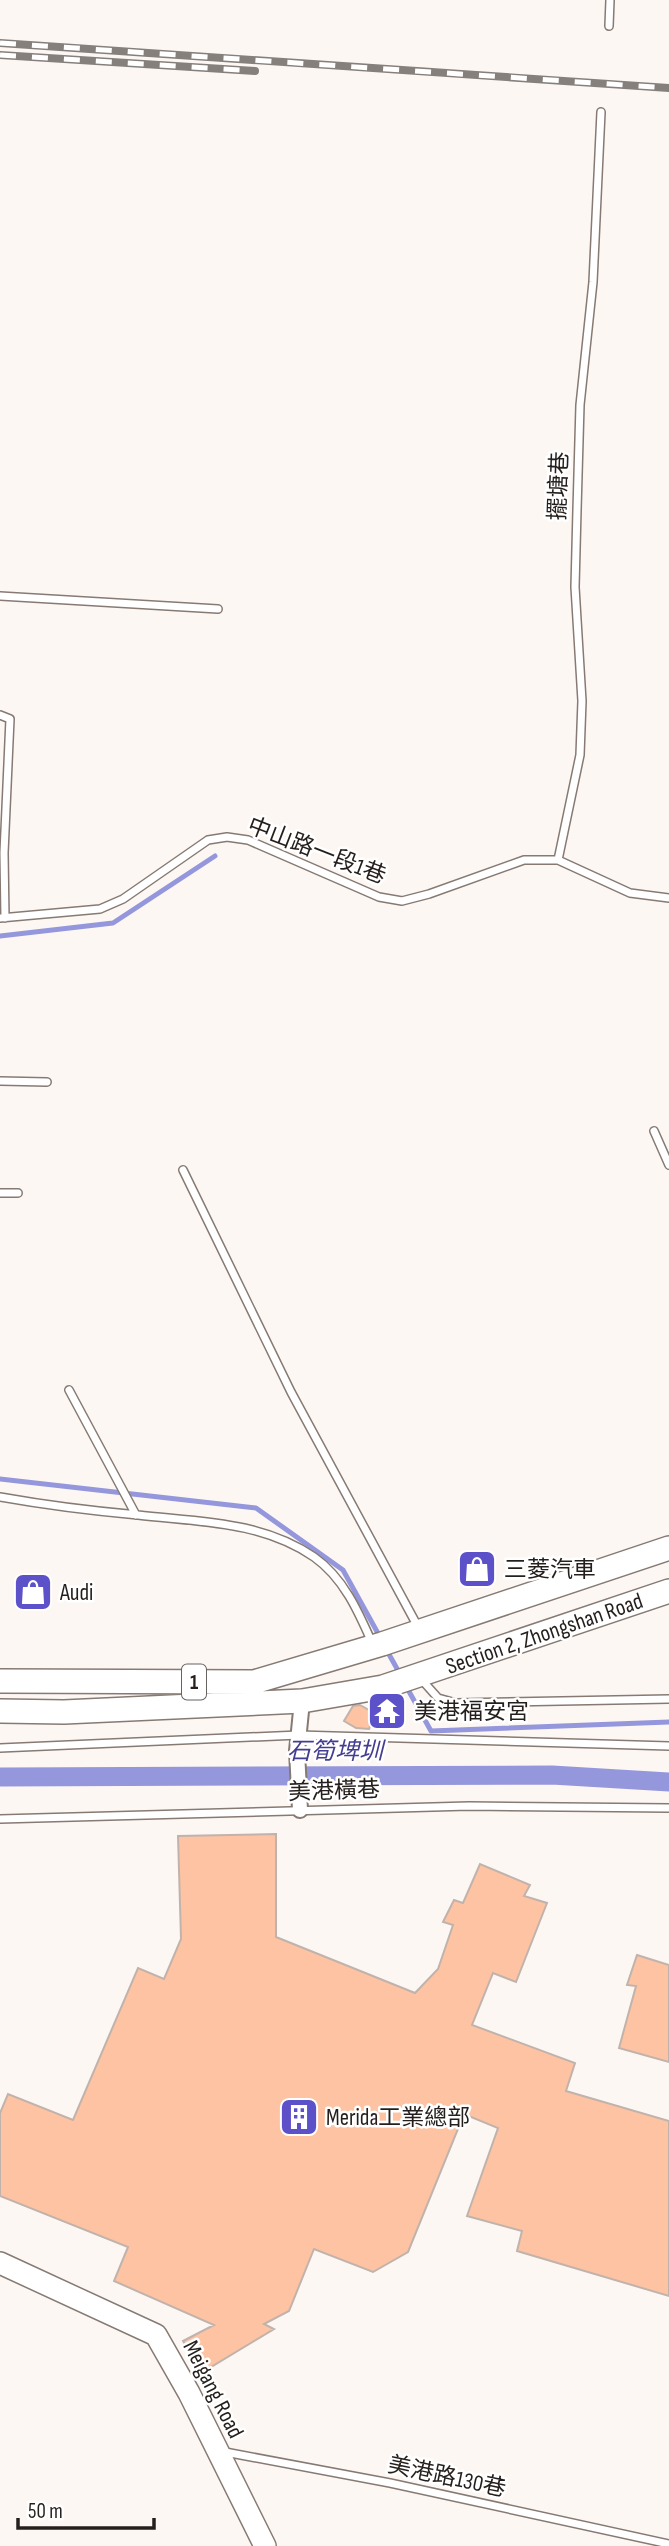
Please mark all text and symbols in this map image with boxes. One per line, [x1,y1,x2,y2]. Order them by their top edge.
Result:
street label: 擺塘巷 [544,451,574,521]
street label: 中山路一段1巷 [243,812,390,890]
shop icon: 三菱汽車 [456,1548,498,1590]
place label: 三菱汽車 [504,1556,596,1584]
shop icon: Audi [12,1571,54,1613]
place label: Audi [59,1579,93,1607]
street label: Section 2, Zhongshan Road [442,1587,647,1681]
road number: 1 [182,1664,206,1700]
temple icon: 美港福安宮 [366,1690,408,1732]
place label: 美港福安宮 [414,1698,529,1726]
water label: 石筍埤圳 [287,1737,386,1766]
street label: 美港橫巷 [288,1775,380,1807]
building icon: Merida工業總部 [278,2096,320,2138]
place label: Merida工業總部 [326,2104,470,2132]
street label: Meigang Road [177,2336,250,2443]
street label: 美港路130巷 [385,2451,508,2503]
scale bar [18,2486,154,2530]
text: 50 m [28,2499,63,2524]

